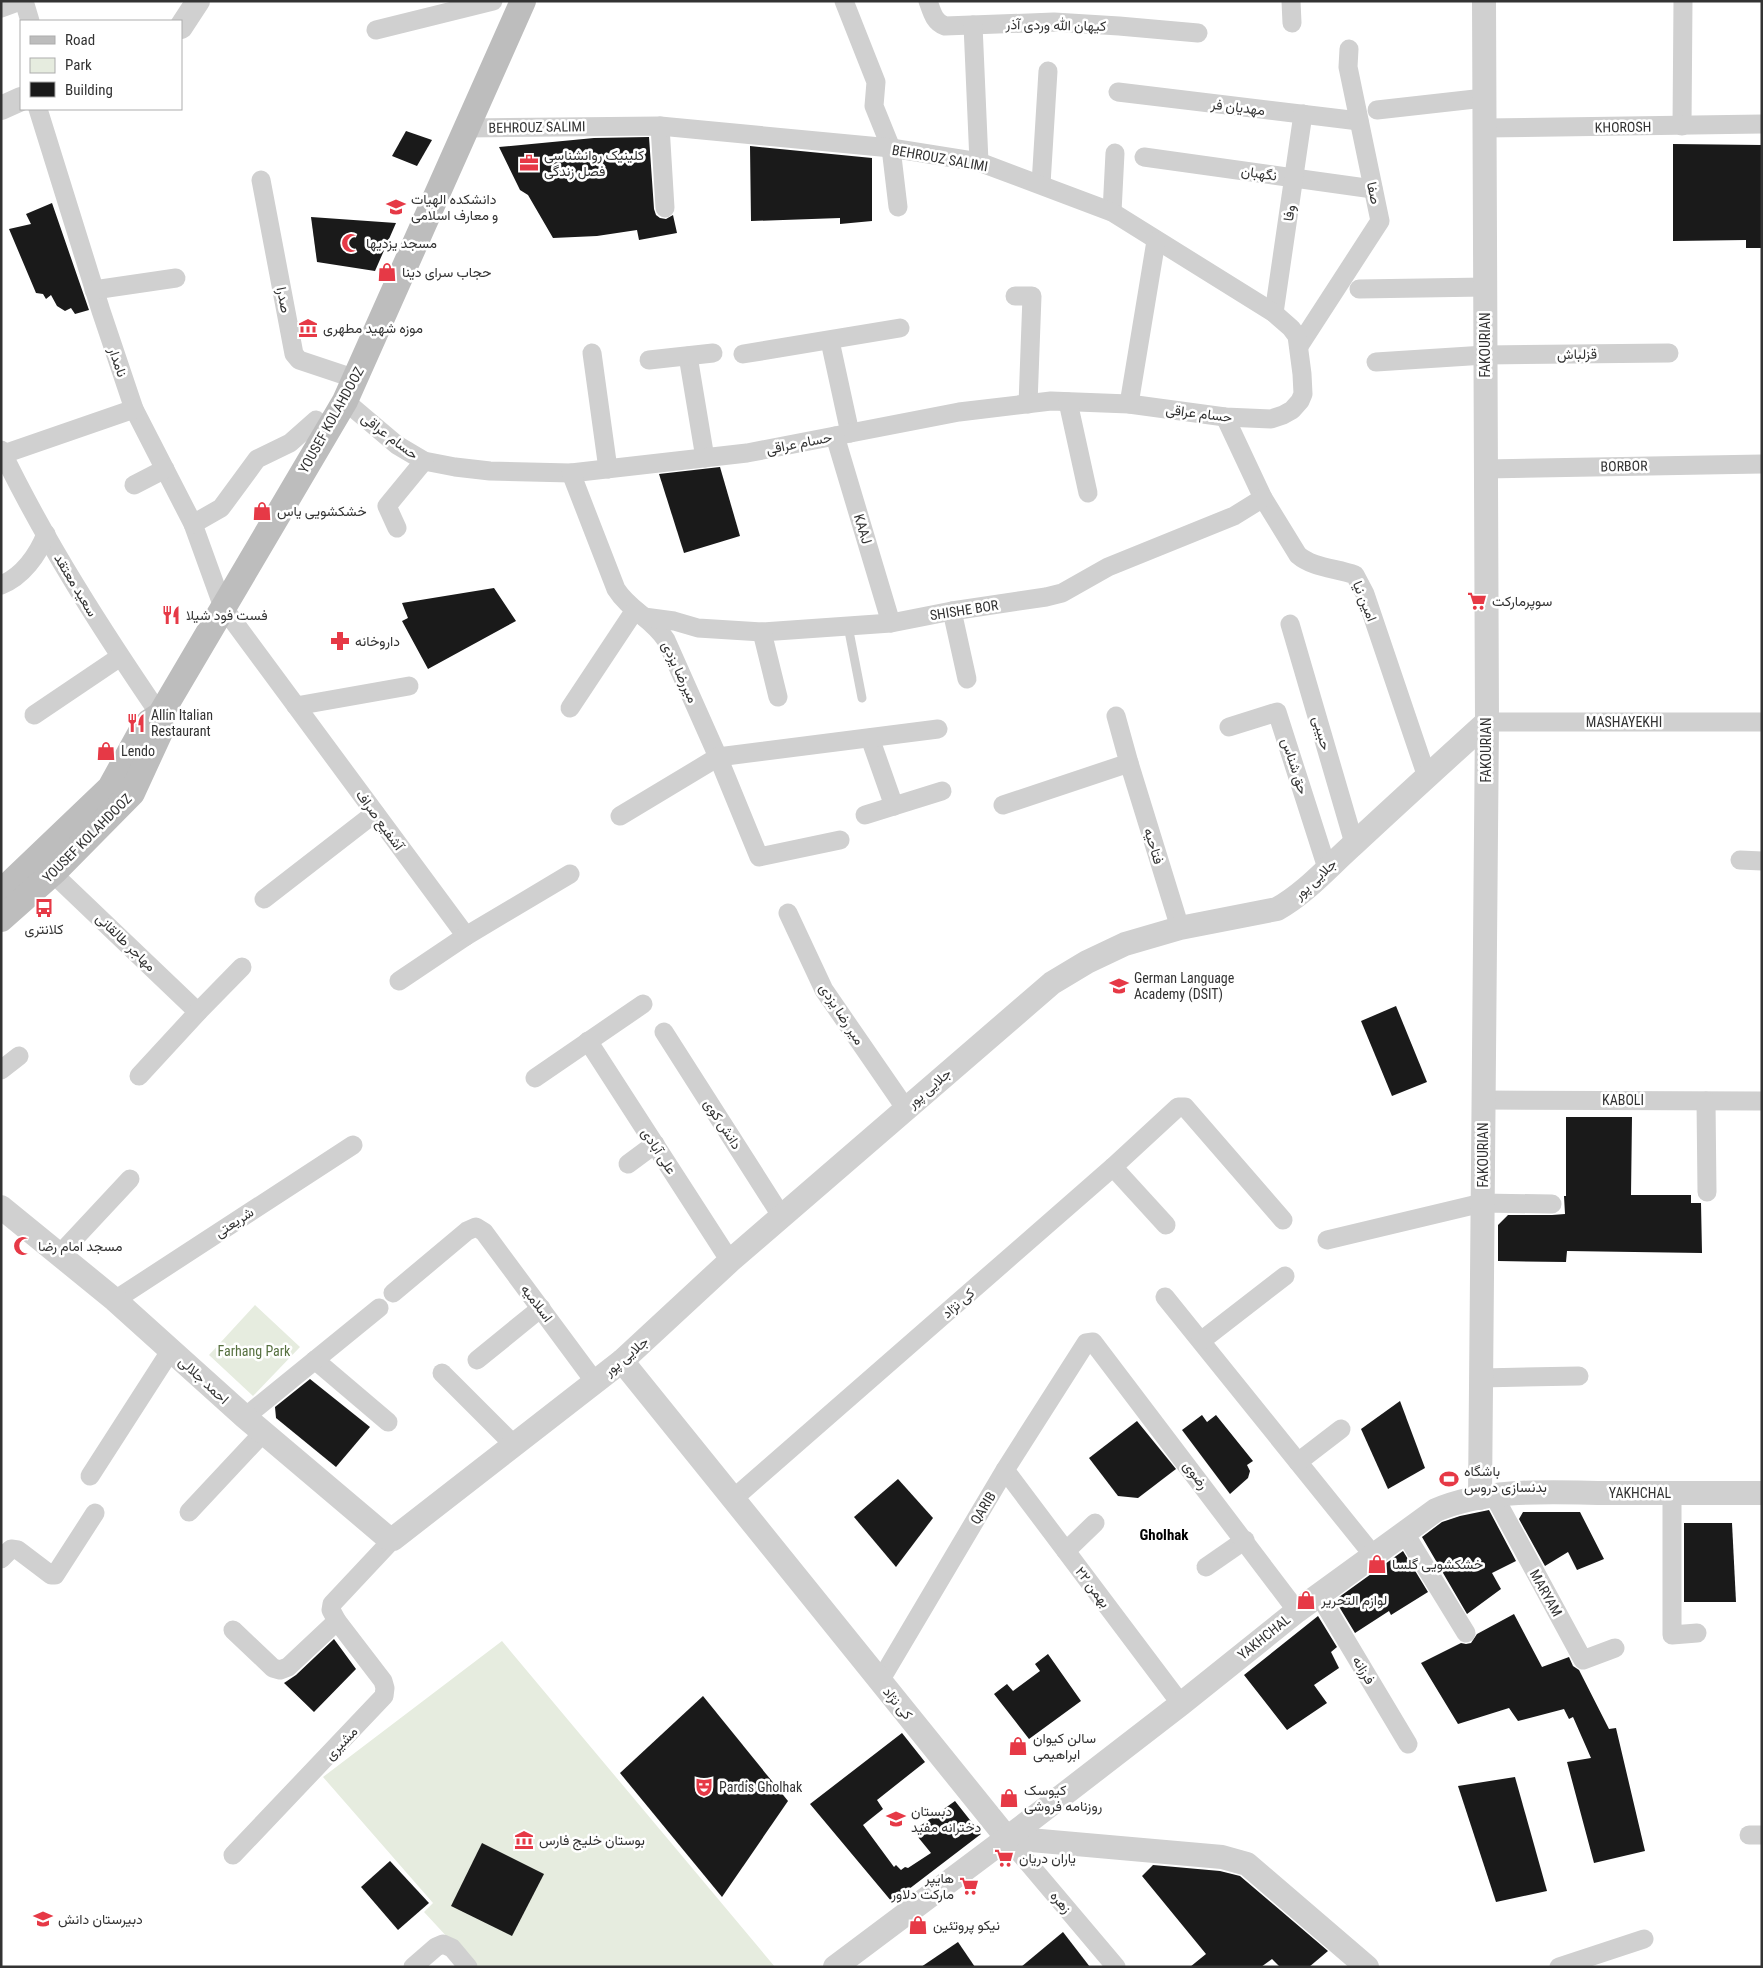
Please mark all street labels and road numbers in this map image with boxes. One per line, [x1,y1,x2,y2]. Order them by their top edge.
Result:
street label: کیهان الله وردی آذر [1005,16,1106,35]
street label: مهدیان فر [1209,96,1266,119]
street label: BEHROUZ SALIMI [488,118,586,136]
street label: KHOROSH [1595,119,1651,135]
street label: BEHROUZ SALIMI [891,142,989,174]
street label: نگهبان [1240,163,1278,184]
street label: صفا [1364,180,1384,206]
street label: وفا [1280,204,1299,222]
street label: صدرا [273,286,294,315]
street label: FAKOURIAN [1477,312,1493,378]
street label: نامدار [104,344,131,379]
street label: قزلباش [1557,346,1597,363]
street label: YOUSEF KOLAHDOOZ [295,364,367,476]
street label: حسام عراقی [1165,401,1233,426]
street label: حسام عراقی [358,409,422,463]
street label: حسام عراقی [765,429,834,458]
street label: BORBOR [1600,458,1648,474]
street label: KAAJ [851,512,875,546]
street label: سعید معتقد [51,551,101,619]
street label: امین نیا [1349,578,1380,624]
street label: SHISHE BOR [929,597,1000,623]
street label: میررضا یزدی [658,639,701,706]
street label: حبیبی [1309,714,1334,752]
street label: MASHAYEKHI [1586,714,1662,730]
street label: FAKOURIAN [1478,717,1494,783]
street label: حق شناس [1277,736,1312,796]
street label: آشفیع صراف [350,787,408,856]
street label: YOUSEF KOLAHDOOZ [39,790,135,886]
street label: فتاحیه [1141,826,1167,866]
street label: جلایی پور [1290,855,1341,905]
street label: مهاجر طالقانی [92,910,159,975]
street label: میر رضا یزدی [815,980,868,1048]
street label: جلایی پور [903,1065,955,1113]
street label: KABOLI [1602,1092,1644,1108]
street label: دانش کوی [700,1096,745,1153]
street label: FAKOURIAN [1475,1122,1491,1188]
street label: علی آبادی [637,1125,680,1178]
street label: شریعتی [212,1204,257,1241]
street label: اسلامیه [518,1281,556,1325]
street label: کی نژاد [939,1285,978,1322]
street label: جلایی پور [600,1333,653,1381]
street label: احمد جلالی [175,1353,232,1408]
street label: رضوی [1179,1458,1212,1493]
street label: YAKHCHAL [1609,1485,1672,1501]
street label: QARIB [967,1489,999,1527]
street label: ۲۲ بهمن [1072,1563,1114,1611]
street label: MARYAM [1527,1567,1565,1619]
street label: YAKHCHAL [1235,1611,1294,1663]
street label: فرزانه [1349,1653,1379,1687]
street label: کی نژاد [879,1683,916,1723]
street label: مشیری [321,1723,361,1764]
street label: زهره [1046,1888,1075,1917]

